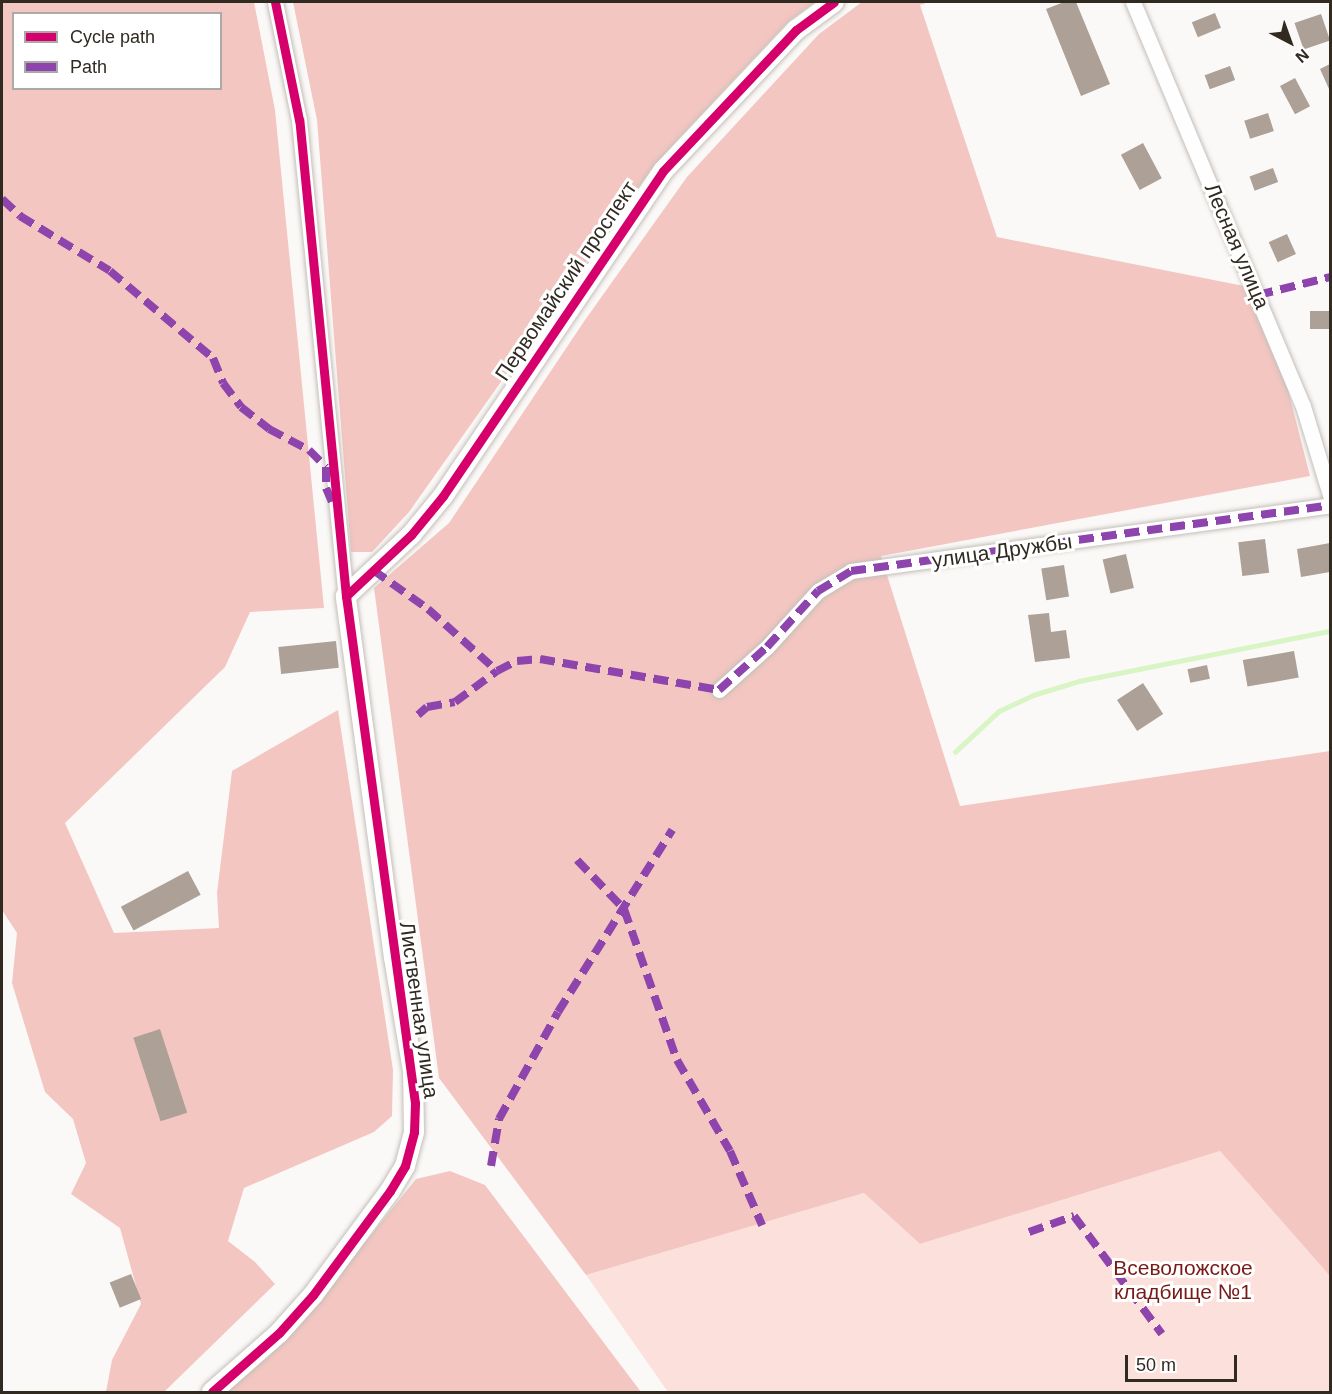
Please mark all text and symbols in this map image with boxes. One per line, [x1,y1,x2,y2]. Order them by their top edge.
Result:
legend [12,12,222,90]
north arrow [1260,12,1320,72]
text: Cycle path [70,27,155,47]
text: N [1292,46,1312,66]
text: Path [70,57,107,77]
street label: Первомайский проспект [490,176,642,386]
street label: Лесная улица [1199,179,1275,313]
street label: улица Дружбы [930,529,1074,573]
street label: Лиственная улица [394,920,444,1100]
park label: Всеволожское кладбище №1 [1113,1255,1253,1305]
scale bar [1128,1343,1240,1381]
text: 50 m [1136,1355,1176,1375]

